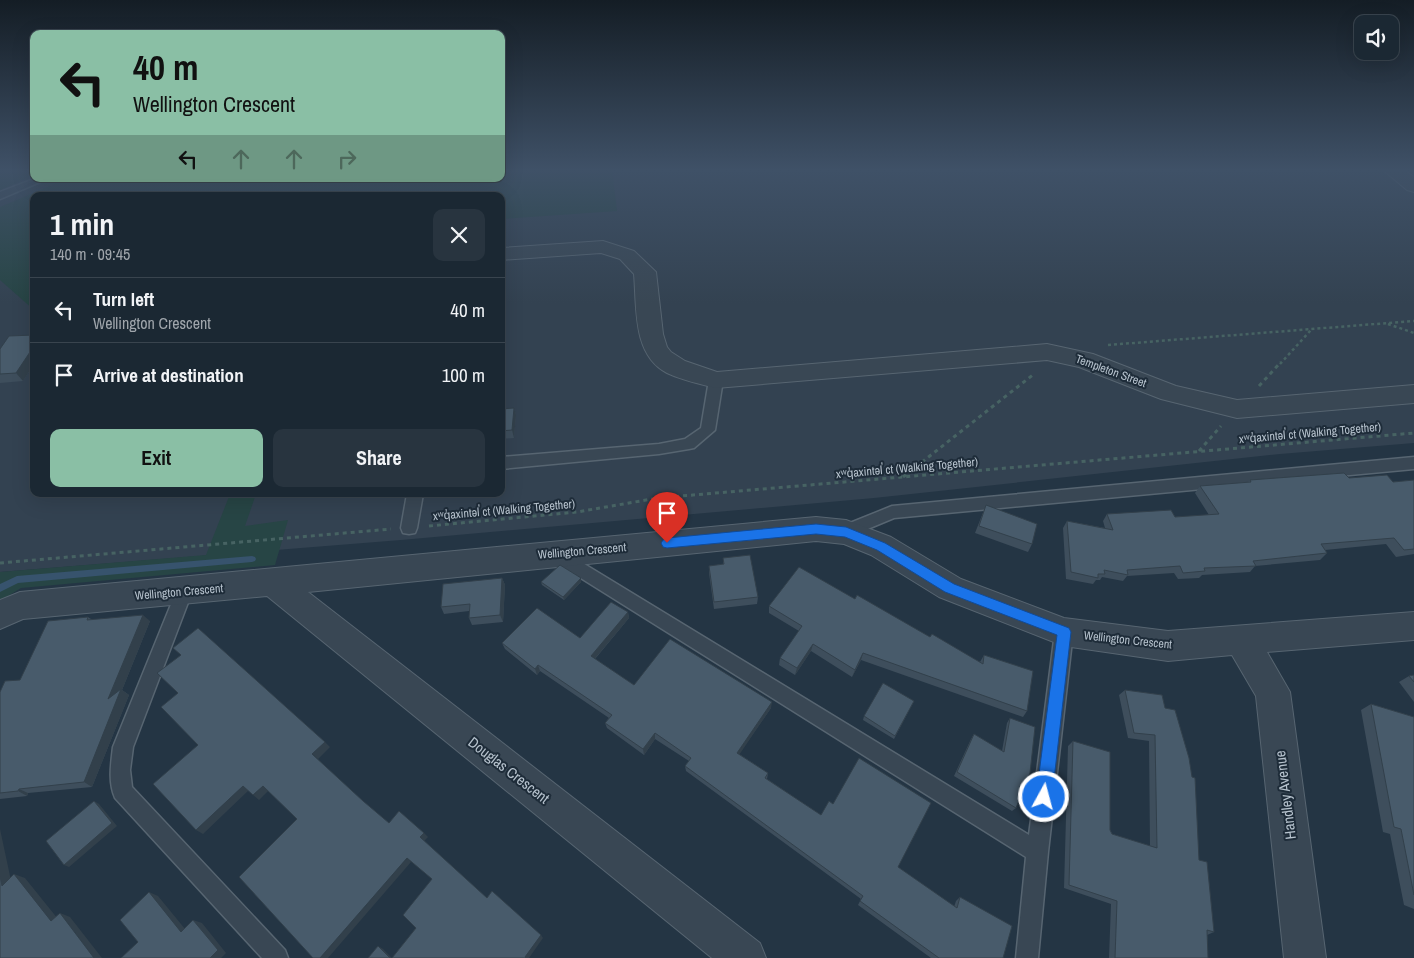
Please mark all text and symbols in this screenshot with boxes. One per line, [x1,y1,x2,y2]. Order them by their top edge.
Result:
map controls [1354,15,1399,60]
button: sound [1354,15,1399,60]
text: 40 m [133,44,198,91]
icon: left [50,50,115,115]
text: Wellington Crescent [133,89,295,119]
icon: left [174,145,202,173]
icon: ahead [227,145,255,173]
icon: ahead [280,145,308,173]
icon: right [333,145,361,173]
text: 1 min [50,204,114,244]
button: close [433,209,485,261]
text: 140 m · 09:45 [50,243,130,265]
text: Turn left [93,286,154,312]
icon: left [50,296,78,324]
text: 40 m [450,297,485,323]
text: Wellington Crescent [93,312,211,334]
street label: Templeton Street [1073,351,1149,391]
icon: arrive [50,361,78,389]
text: Arrive at destination [93,362,244,388]
text: 100 m [442,362,485,388]
street label: xʷq̓axintəl̕ ct (Walking Together) [1238,418,1382,447]
button: Exit [50,429,263,487]
button: Share [273,429,485,487]
street label: xʷq̓axintəl̕ ct (Walking Together) [835,453,979,482]
pin [646,492,688,543]
street label: xʷq̓axintəl̕ ct (Walking Together) [432,495,576,524]
icon: arrive [653,499,681,527]
street label: Wellington Crescent [537,539,627,563]
street label: Wellington Crescent [134,580,224,604]
street label: Wellington Crescent [1083,627,1173,653]
street label: Douglas Crescent [464,732,554,809]
street label: Handley Avenue [1269,749,1301,841]
position arrow [1017,770,1069,822]

